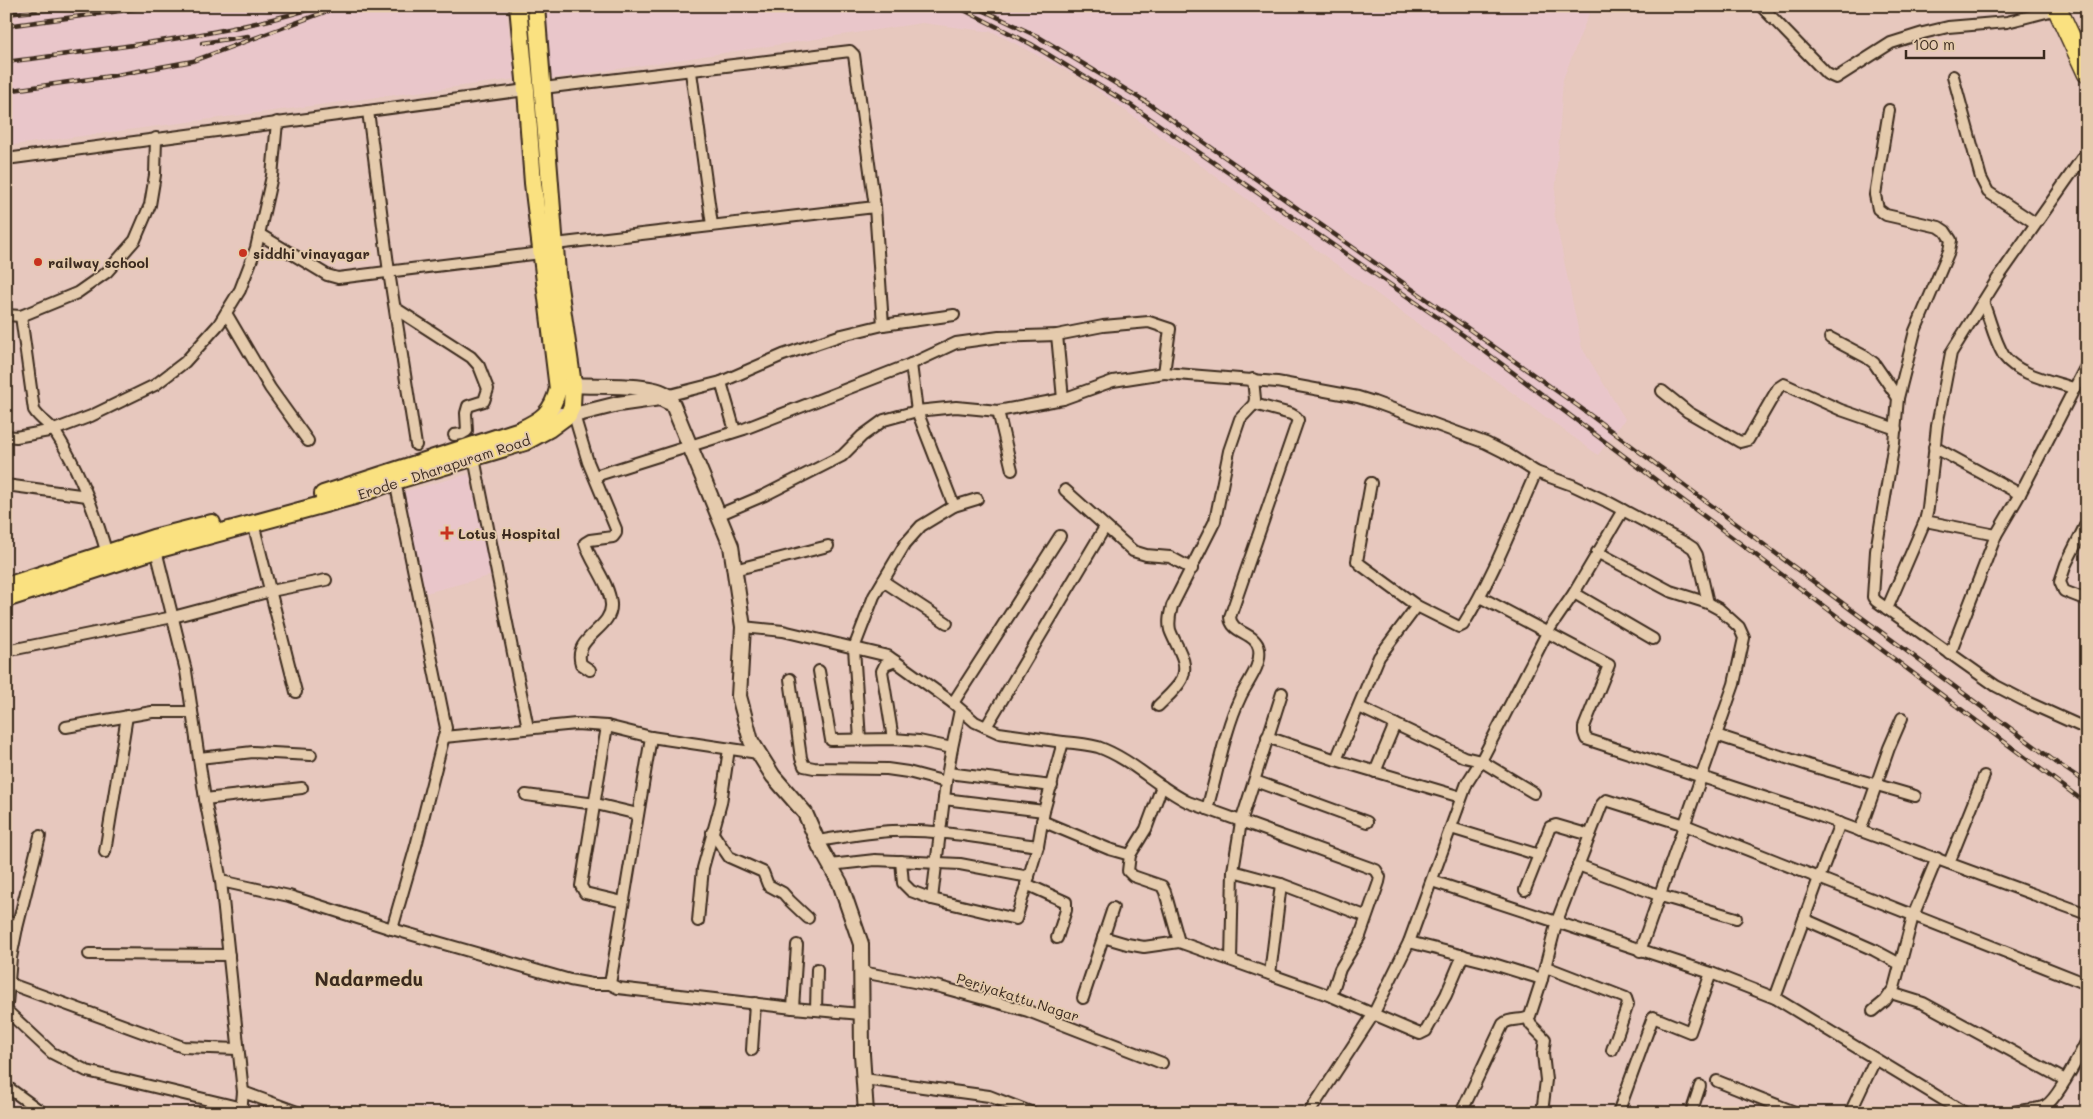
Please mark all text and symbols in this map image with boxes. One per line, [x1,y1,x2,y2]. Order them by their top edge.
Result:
scale bar [1906,28,2043,60]
text: 100 m [1913,34,1955,54]
place label: siddhi vinayagar [253,244,370,263]
marker: siddhi vinayagar [237,247,249,259]
place label: railway school [48,253,149,272]
marker: railway school [32,256,44,268]
street label: Erode - Dharapuram Road [355,430,533,504]
place label: Lotus Hospital [458,524,560,543]
marker: Lotus Hospital [440,526,454,540]
district label: Nadarmedu [314,966,424,991]
street label: Periyakattu Nagar [954,968,1082,1026]

